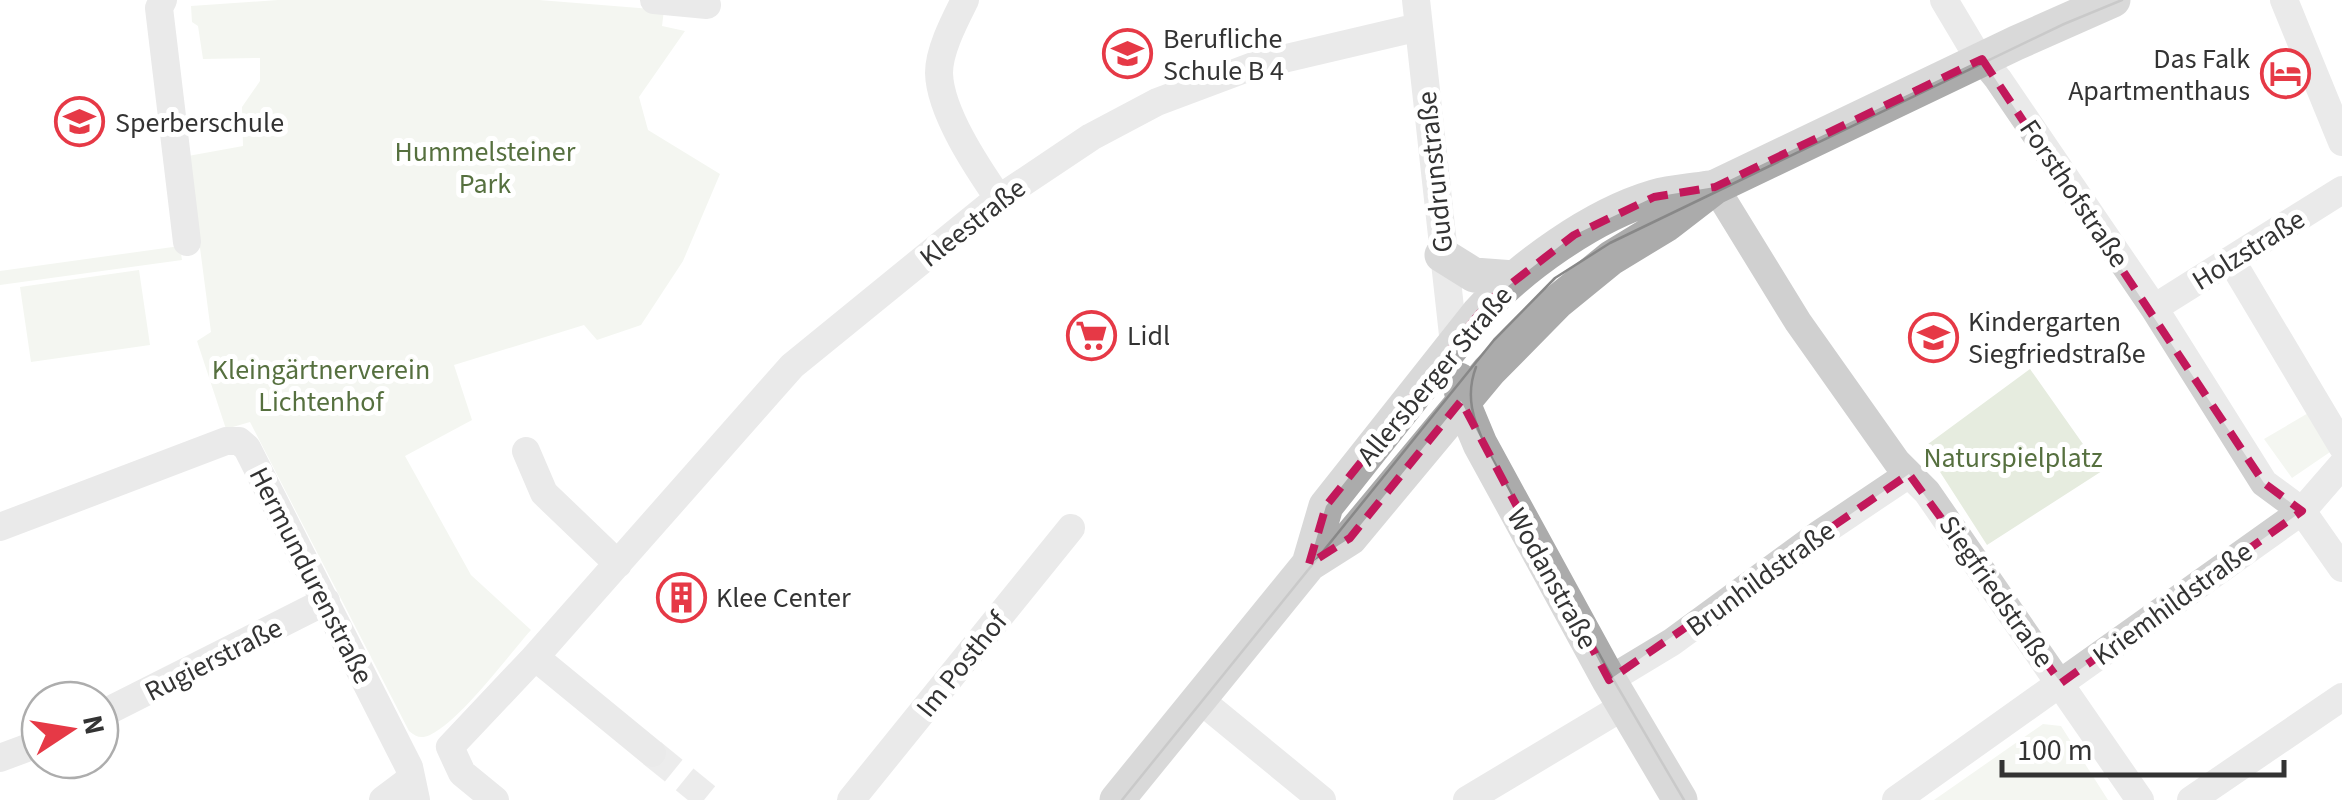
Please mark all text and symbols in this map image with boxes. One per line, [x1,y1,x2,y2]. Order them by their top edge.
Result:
place label: Berufliche Schule B 4 [1163,19,1284,91]
school or university icon: Berufliche Schule B 4 [1102,28,1154,80]
place label: Das Falk Apartmenthaus [2068,39,2250,111]
hotel icon: Das Falk Apartmenthaus [2259,48,2311,100]
street label: Gudrunstraße [1407,89,1463,255]
school or university icon: Sperberschule [54,96,106,148]
place label: Sperberschule [115,103,284,143]
street label: Forsthofstraße [2010,111,2139,276]
park label: Hummelsteiner Park [395,132,576,204]
street label: Kleestraße [911,169,1034,277]
street label: Holzstraße [2184,199,2313,300]
street label: Allersberger Straße [1348,277,1522,474]
place label: Kindergarten Siegfriedstraße [1968,302,2146,374]
supermarket icon: Lidl [1066,309,1118,361]
school or university icon: Kindergarten Siegfriedstraße [1907,311,1959,363]
place label: Lidl [1127,316,1170,356]
park label: Kleingärtnerverein Lichtenhof [212,350,430,422]
park label: Naturspielplatz [1923,438,2103,478]
street label: Hermundurenstraße [239,460,383,691]
street label: Wodanstraße [1497,501,1607,656]
street label: Siegfriedstraße [1929,507,2063,676]
street label: Brunhildstraße [1678,511,1843,647]
street label: Kriemhildstraße [2085,532,2261,675]
building icon: Klee Center [655,571,707,623]
place label: Klee Center [716,578,851,618]
street label: Im Posthof [907,603,1017,726]
street label: Rugierstraße [138,608,289,712]
north arrow [20,680,120,780]
text: N [72,712,115,738]
scale bar [2002,715,2284,777]
text: 100 m [2017,729,2093,772]

